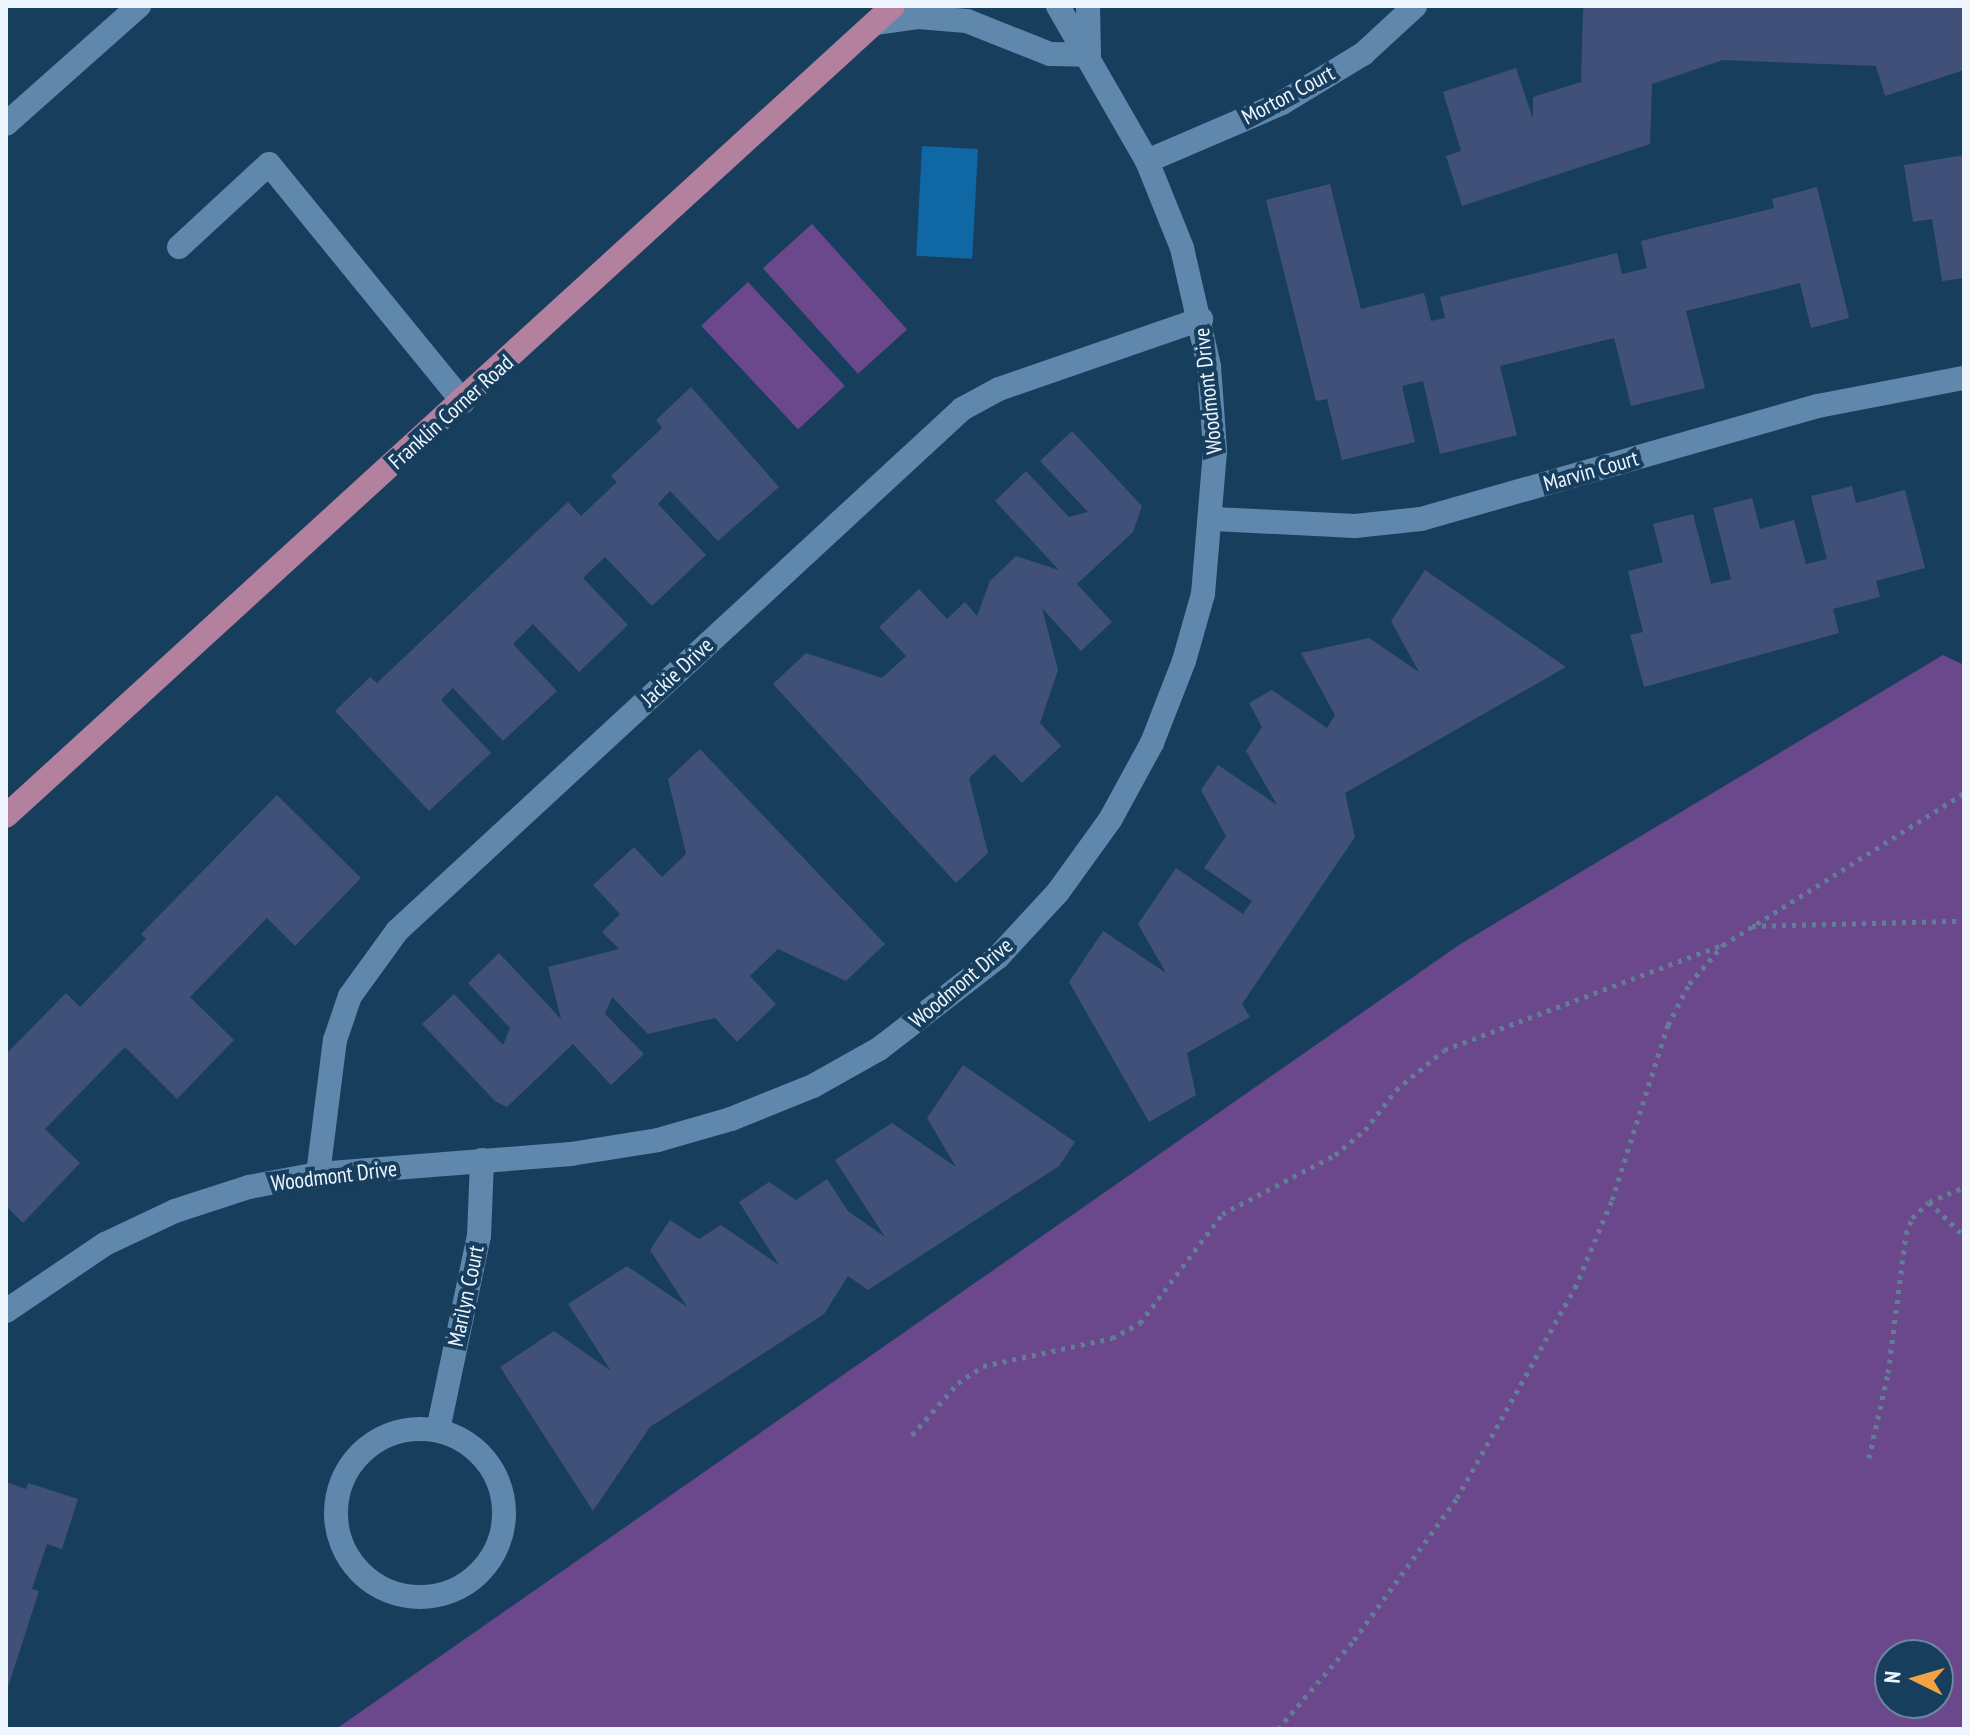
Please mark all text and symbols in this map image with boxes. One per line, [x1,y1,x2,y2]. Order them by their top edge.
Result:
street label: Morton Court [1237,60,1339,130]
street label: Woodmont Drive [1188,327,1228,455]
street label: Franklin Corner Road [383,349,519,475]
street label: Marvin Court [1540,445,1642,497]
street label: Jackie Drive [635,632,719,712]
street label: Woodmont Drive [904,932,1018,1034]
street label: Woodmont Drive [270,1155,398,1197]
street label: Marilyn Court [442,1243,490,1349]
north arrow [1874,1639,1954,1719]
text: N [1878,1670,1907,1684]

